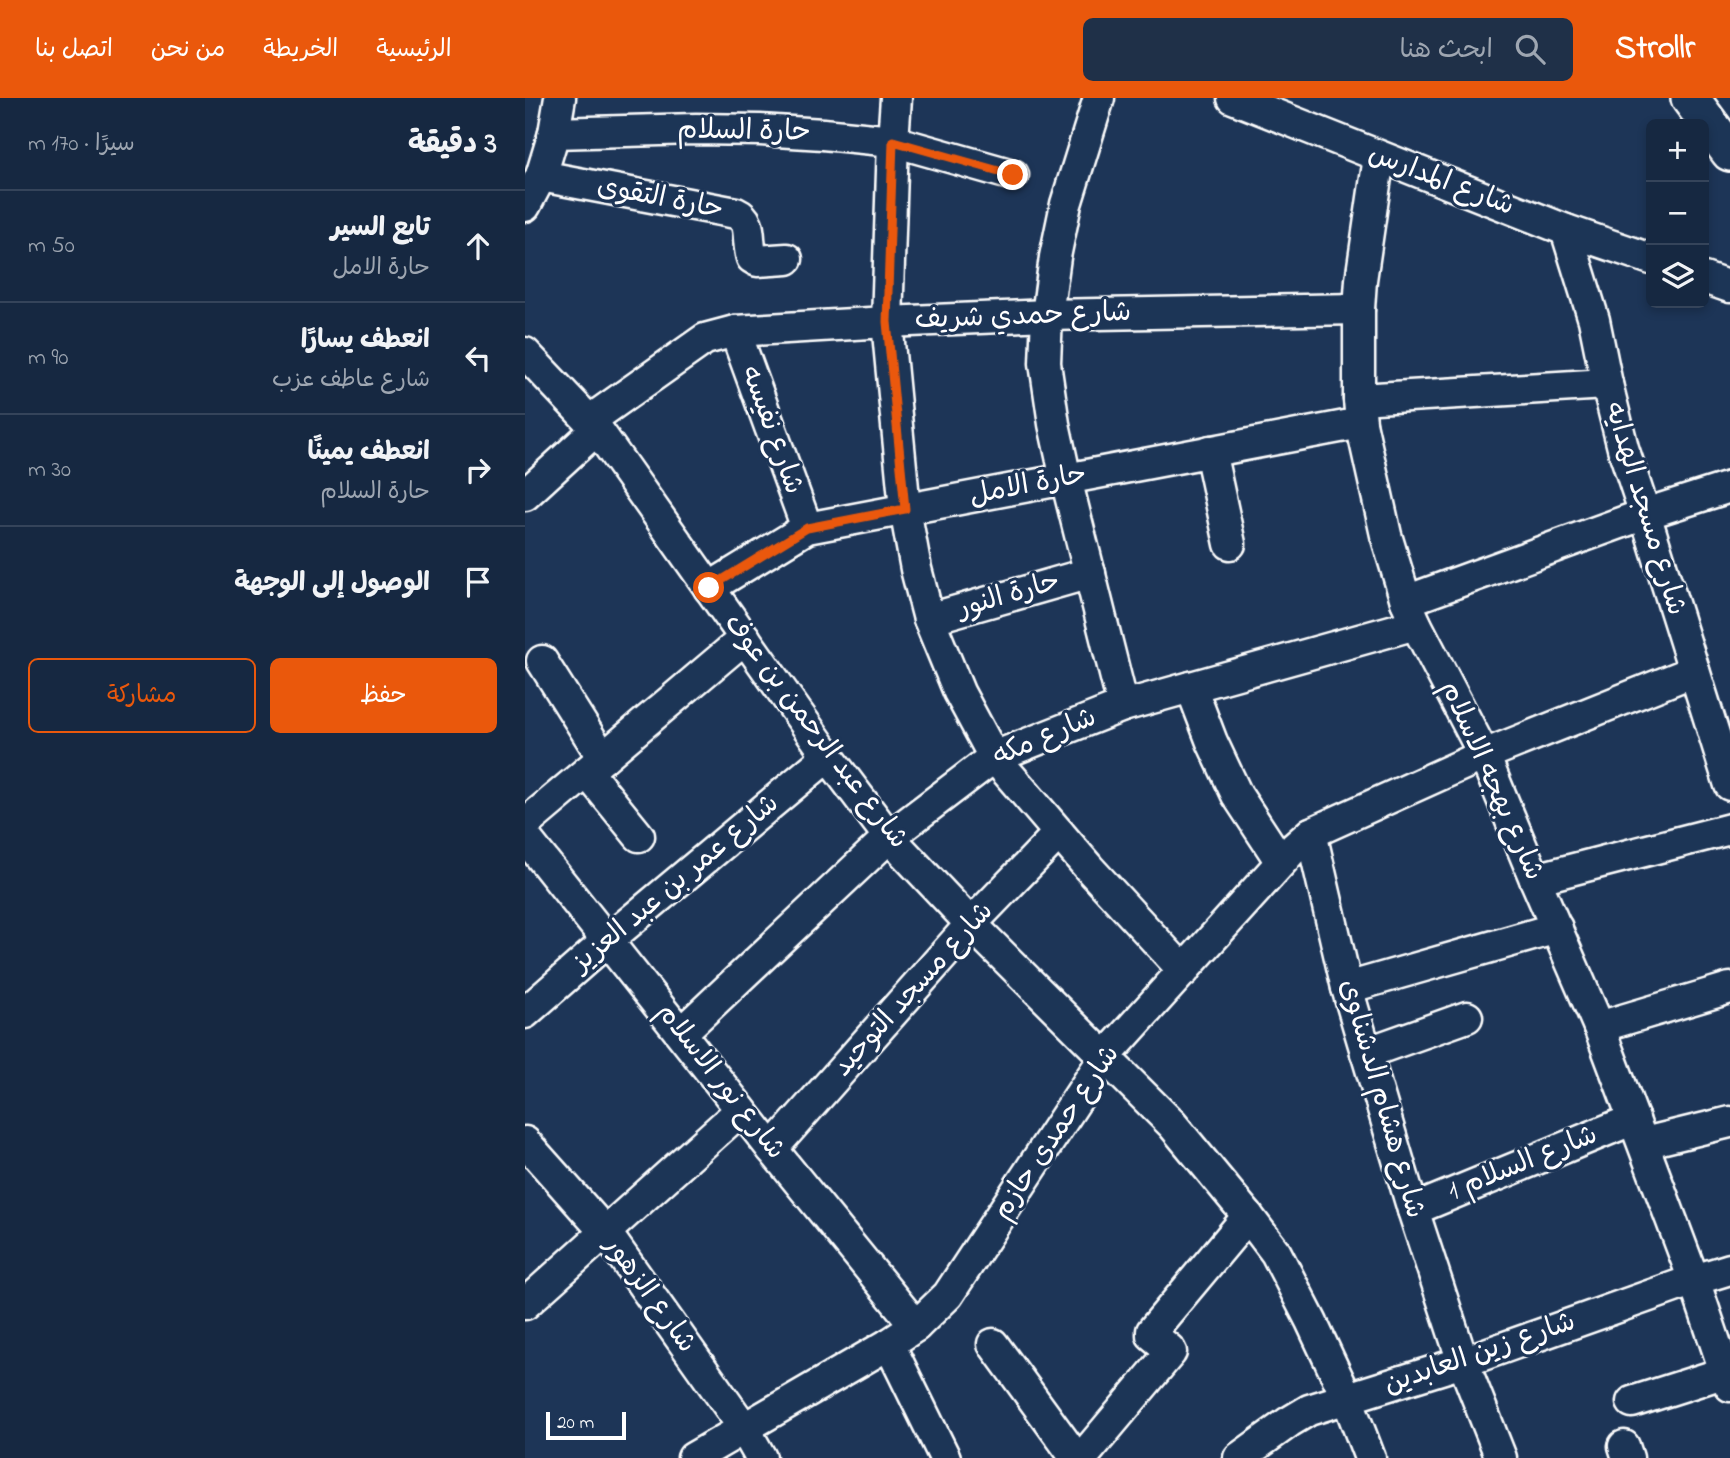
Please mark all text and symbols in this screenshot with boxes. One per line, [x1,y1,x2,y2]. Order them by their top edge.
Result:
search box [1083,18,1573,81]
text: Strollr [1615,25,1695,73]
icon: search [1511,30,1549,68]
text: ابحث هنا [1400,32,1493,70]
text: اتصل بنا [35,33,113,68]
text: من نحن [151,33,225,68]
text: الخريطة [263,33,338,68]
text: الرئيسية [376,33,452,68]
street label: حارة السلام [677,110,811,154]
map controls [1646,119,1709,308]
button: + [1646,119,1709,182]
text: 3 دقيقة [408,123,497,167]
text: سيرًا · 170 m [28,128,135,161]
street label: شارع المدارس [1362,134,1520,228]
route end [997,159,1028,190]
street label: حارة التقوى [593,167,727,231]
button: − [1646,182,1709,245]
text: تابع السير [331,210,430,248]
icon: ahead [459,227,497,265]
text: 50 m [28,230,75,263]
button: layers [1646,245,1709,308]
text: حارة الامل [332,252,430,285]
street label: شارع حمدي شريف [914,293,1132,341]
text: انعطف يسارًا [301,322,430,360]
icon: left [459,339,497,377]
text: 90 m [28,342,68,375]
street label: شارع نفيسه [729,360,813,500]
text: شارع عاطف عزب [272,364,430,397]
street label: شارع مسجد الهدايه [1592,397,1696,621]
text: انعطف يمينًا [307,434,430,472]
icon: right [459,451,497,489]
text: 30 m [28,454,71,487]
street label: حارة الامل [966,455,1090,517]
text: حارة السلام [320,476,430,509]
street label: حارة النور [951,562,1065,631]
icon: arrive [459,563,497,601]
text: الوصول إلى الوجهة [234,565,430,603]
route start [693,572,724,603]
street label: شارع عبد الرحمن بن عوف [713,606,917,858]
button: مشاركة [28,658,256,733]
button: حفظ [270,658,497,733]
street label: شارع بهجه الاسلام [1429,675,1553,887]
street label: شارع مكه [987,698,1103,778]
street label: شارع عمر بن عبد العزيز [562,785,789,985]
street label: شارع مسجد التوحيد [824,893,1004,1087]
street label: شارع هشام الدشناوى [1327,975,1435,1223]
street label: شارع نور الاسلام [645,995,795,1169]
street label: شارع حمدى حازم [983,1037,1131,1229]
street label: شارع السلام 1 [1442,1115,1604,1213]
street label: شارع الزهور [592,1227,706,1362]
street label: شارع زين العابدين [1379,1302,1581,1406]
scale bar [546,1409,627,1441]
text: 20 m [557,1410,594,1437]

